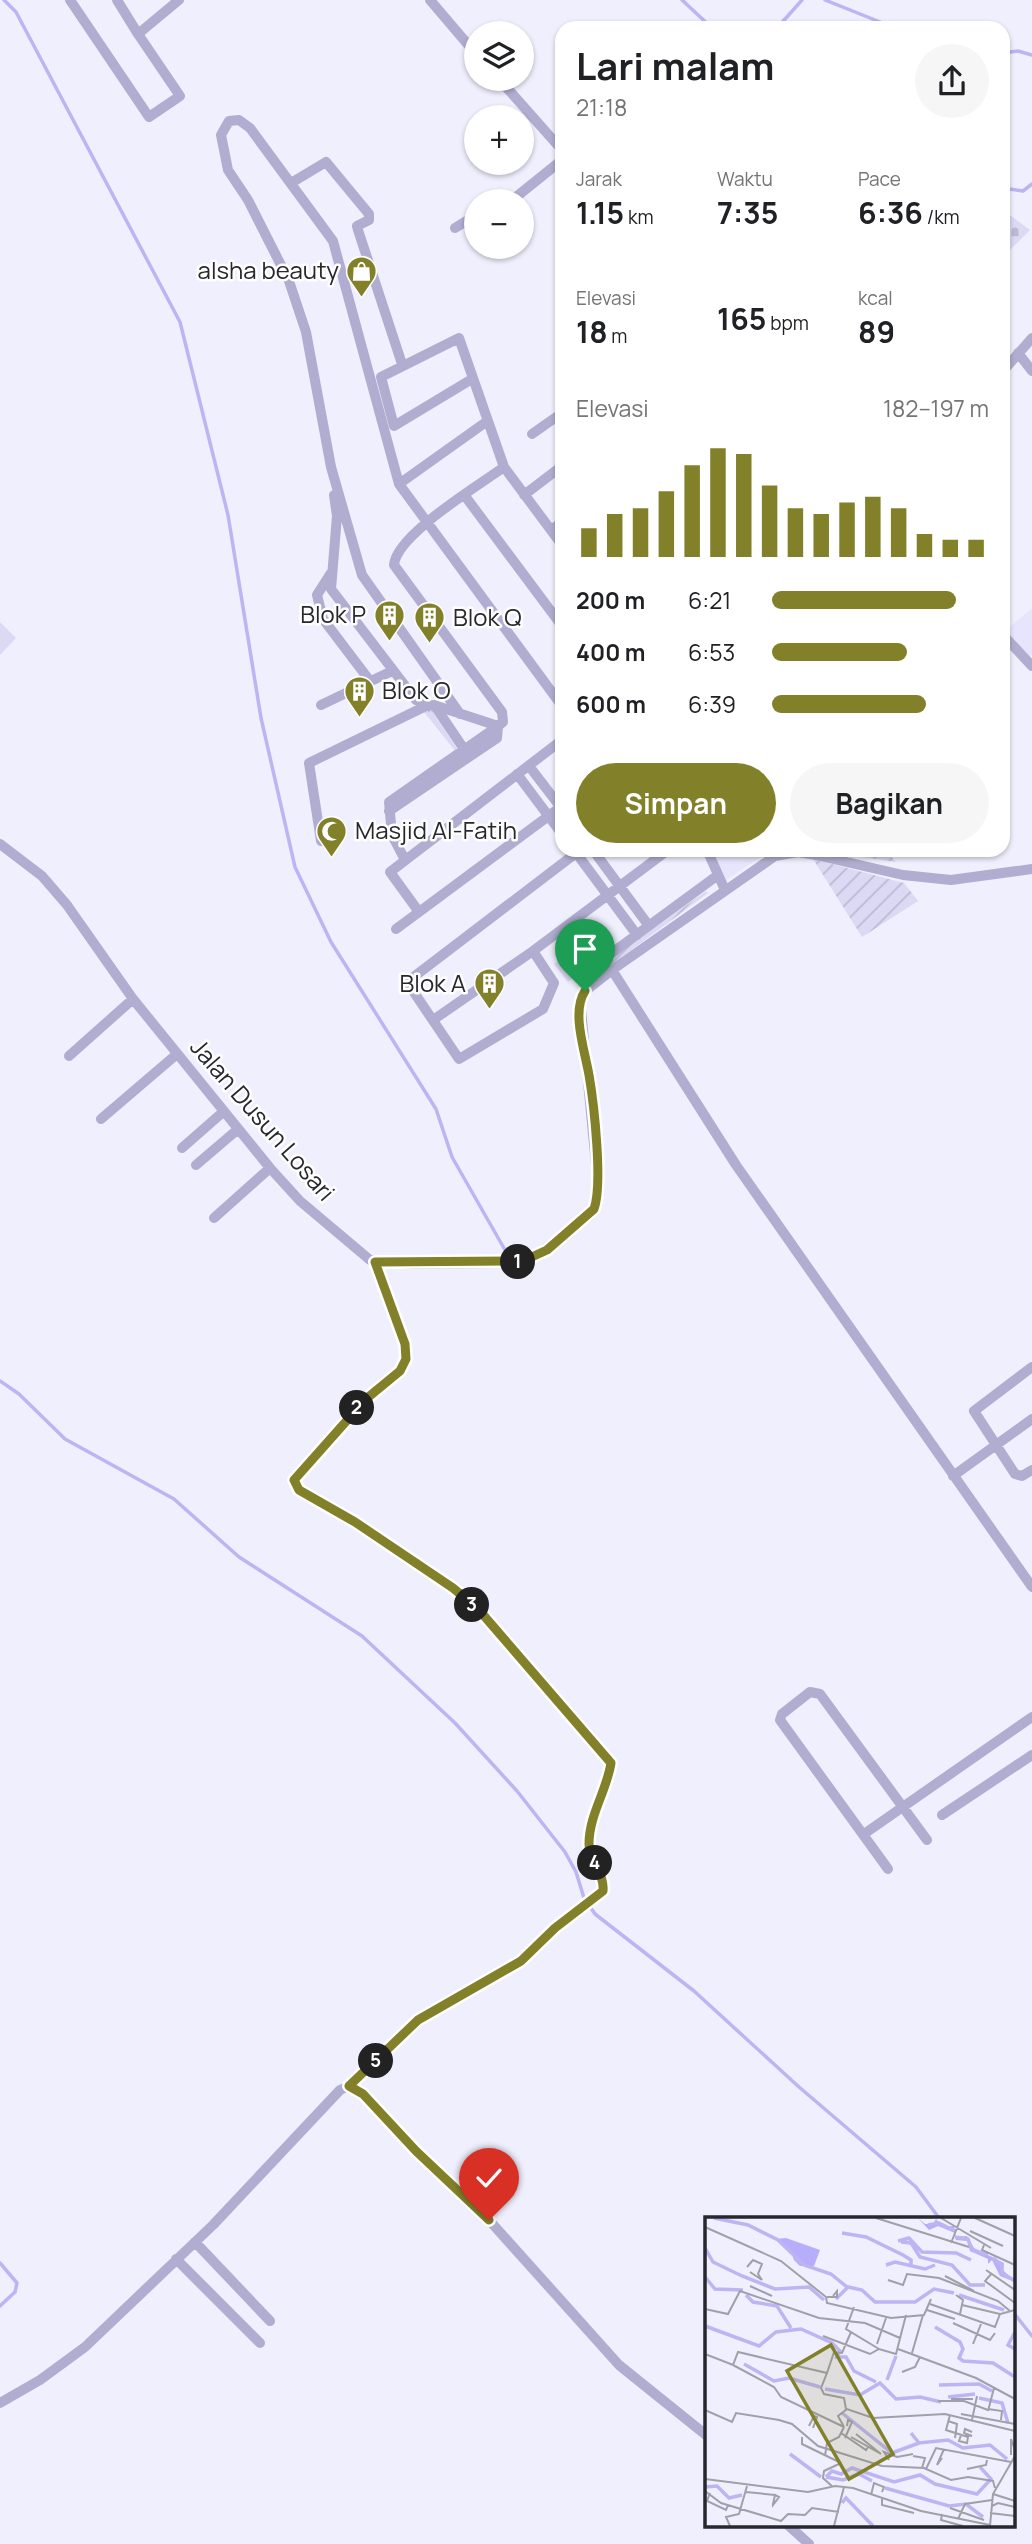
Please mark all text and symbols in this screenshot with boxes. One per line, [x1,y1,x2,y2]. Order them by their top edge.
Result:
map controls [464,21,534,259]
button: layers [464,21,534,91]
text: Lari malam [576,39,774,91]
button: share [915,44,989,118]
text: 21:18 [576,91,627,123]
button: + [464,105,534,175]
text: Jarak [576,166,622,192]
text: Waktu [717,166,773,192]
text: Pace [858,166,901,192]
button: − [464,189,534,259]
text: 1.15 [576,192,624,233]
text: 7:35 [717,192,778,233]
text: 6:36 [858,192,923,233]
text: km [624,204,654,230]
text: /km [923,204,960,230]
place label: alsha beauty [198,253,339,286]
shop icon: alsha beauty [345,254,379,298]
text: Elevasi [576,285,636,311]
text: kcal [858,285,893,311]
text: 165 [717,298,766,339]
text: bpm [766,310,809,336]
text: 18 [576,311,608,352]
text: 89 [858,311,895,352]
text: m [608,323,627,349]
text: Elevasi [576,392,649,424]
text: 182–197 m [883,392,989,424]
text: 200 m [576,584,645,616]
text: 6:21 [688,584,731,616]
place label: Blok P [300,597,366,630]
building icon: Blok P [372,598,406,642]
place label: Blok Q [453,600,522,633]
building icon: Blok Q [413,601,447,645]
text: 400 m [576,636,646,668]
text: 6:53 [688,636,735,668]
place label: Blok O [382,673,451,706]
building icon: Blok O [342,674,376,718]
text: 600 m [576,688,646,720]
text: 6:39 [688,688,736,720]
button: Simpan [576,763,776,843]
button: Bagikan [790,763,989,843]
place label: Masjid Al-Fatih [355,813,517,846]
mosque icon: Masjid Al-Fatih [315,814,349,858]
pin [555,919,615,991]
icon: arrive [566,930,604,968]
place label: Blok A [400,966,466,999]
building icon: Blok A [472,967,506,1011]
street label: Jalan Dusun Losari [183,1031,343,1207]
pin: 1 [500,1244,536,1280]
text: 1 [513,1248,522,1274]
pin: 2 [340,1390,374,1426]
text: 2 [351,1394,362,1420]
pin: 3 [454,1588,490,1622]
text: 3 [466,1591,477,1617]
pin: 4 [578,1846,612,1881]
text: 4 [589,1849,600,1875]
pin: 5 [358,2044,394,2078]
text: 5 [370,2047,381,2073]
pin [459,2148,519,2220]
icon: check [470,2159,508,2197]
inset map [705,2217,1014,2526]

